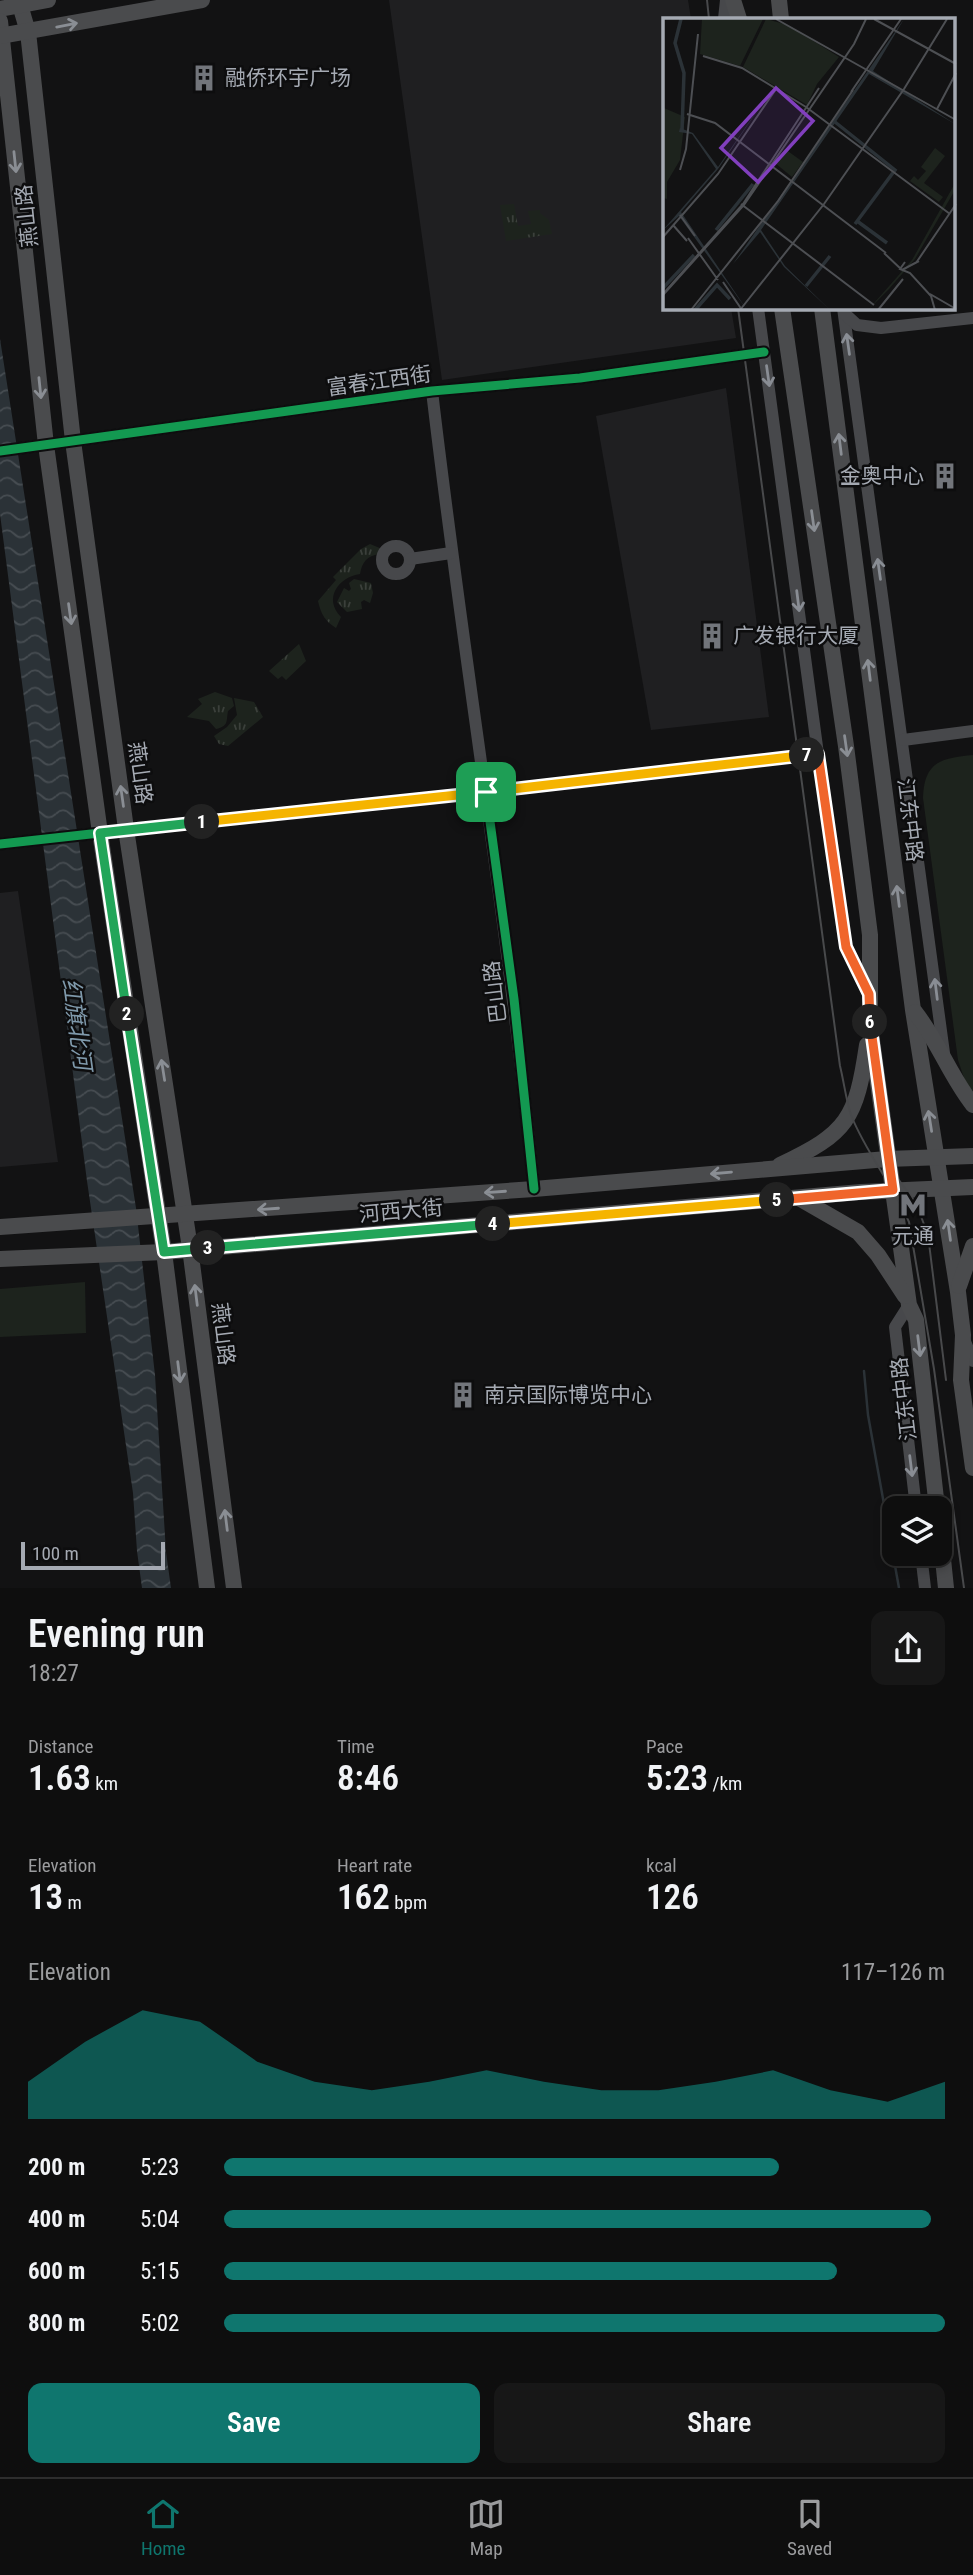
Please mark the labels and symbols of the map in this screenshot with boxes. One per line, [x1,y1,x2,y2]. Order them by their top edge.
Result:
one-way arrow [55,18,78,31]
inset map [663,18,956,310]
building icon: 融侨环宇广场 [189,63,219,93]
place label: 融侨环宇广场 [225,66,351,90]
one-way arrow [9,150,22,173]
street label: 燕山路 [12,183,42,249]
one-way arrow [841,333,854,356]
street label: 富春江西街 [325,362,433,400]
one-way arrow [761,364,774,386]
one-way arrow [34,376,47,399]
one-way arrow [834,433,847,456]
building icon: 金奥中心 [930,461,960,491]
place label: 金奥中心 [840,464,924,488]
one-way arrow [807,509,820,532]
one-way arrow [872,558,885,581]
one-way arrow [792,589,805,612]
one-way arrow [63,602,76,625]
building icon: 广发银行大厦 [697,621,727,651]
place label: 广发银行大厦 [733,624,859,648]
one-way arrow [863,659,876,682]
one-way arrow [840,734,853,757]
pin: 7 [790,738,824,772]
street label: 燕山路 [124,740,156,806]
pin [456,762,516,822]
street label: 江东中路 [893,777,927,863]
one-way arrow [115,785,128,808]
pin: 1 [184,804,220,840]
one-way arrow [892,885,905,907]
street label: 巴山路 [479,959,511,1025]
water label: 红旗北河 [57,977,97,1075]
one-way arrow [929,978,942,1001]
pin: 2 [110,996,144,1032]
pin: 6 [852,1004,888,1040]
one-way arrow [156,1059,169,1082]
one-way arrow [923,1110,936,1133]
one-way arrow [710,1167,733,1180]
pin: 5 [760,1182,794,1218]
one-way arrow [484,1186,506,1199]
metro station icon: 元通 [898,1190,928,1220]
street label: 河西大街 [358,1195,444,1227]
one-way arrow [257,1203,279,1216]
pin: 4 [476,1206,510,1242]
one-way arrow [942,1219,955,1242]
place label: 元通 [892,1224,934,1248]
pin: 3 [190,1230,226,1266]
one-way arrow [190,1284,203,1307]
street label: 燕山路 [207,1301,239,1367]
one-way arrow [912,1334,925,1357]
street label: 江东中路 [887,1356,921,1442]
one-way arrow [173,1361,186,1383]
building icon: 南京国际博览中心 [448,1380,478,1410]
place label: 南京国际博览中心 [484,1383,652,1407]
one-way arrow [905,1455,918,1477]
one-way arrow [219,1509,232,1532]
scale bar [21,1539,164,1571]

